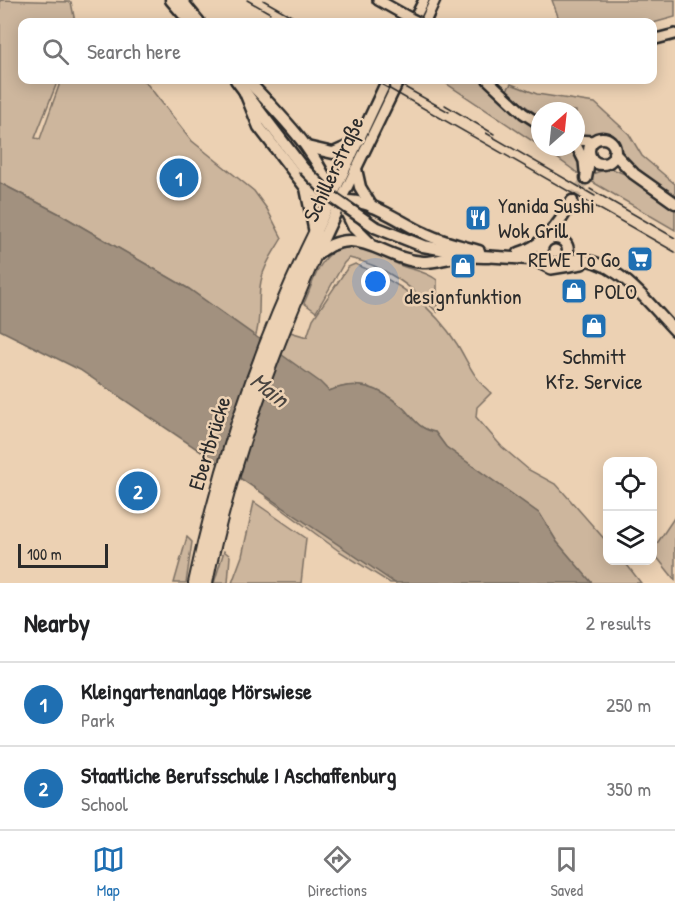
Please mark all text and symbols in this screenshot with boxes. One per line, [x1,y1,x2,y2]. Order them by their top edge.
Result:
search box [18,18,657,84]
icon: search [39,35,72,68]
text: Search here [87,36,181,66]
north arrow [531,102,585,156]
street label: Schillerstraße [296,111,371,227]
pin: 1 [160,156,198,201]
place label: Yanida Sushi Wok Grill [498,190,595,245]
restaurant icon: Yanida Sushi Wok Grill [463,203,493,233]
place label: REWE To Go [528,244,620,274]
supermarket icon: REWE To Go [625,244,655,274]
shop icon: designfunktion [448,251,478,281]
your location [361,267,390,296]
shop icon: POLO [559,276,589,306]
place label: POLO [594,276,637,306]
place label: designfunktion [404,281,522,311]
shop icon: Schmitt Kfz. Service [579,311,609,341]
place label: Schmitt Kfz. Service [546,341,643,396]
water label: Main [244,364,297,415]
street label: Ebertbrücke [181,392,237,493]
map controls [603,457,657,565]
button: locate [603,457,657,511]
pin: 2 [118,468,158,514]
button: layers [603,511,657,565]
scale bar [18,541,108,568]
text: 100 m [27,543,62,565]
text: Nearby [24,605,90,640]
text: 2 results [586,609,651,636]
text: Kleingartenanlage Mörswiese [81,676,312,706]
text: 1 [40,691,47,718]
text: 250 m [606,691,651,718]
text: Park [81,706,114,733]
text: Staatliche Berufsschule I Aschaffenburg [81,760,396,790]
text: 2 [39,775,48,802]
text: 350 m [606,775,651,802]
text: School [81,790,128,817]
tab: Map [92,843,125,901]
tab: Directions [308,843,367,901]
tab: Saved [550,843,583,901]

